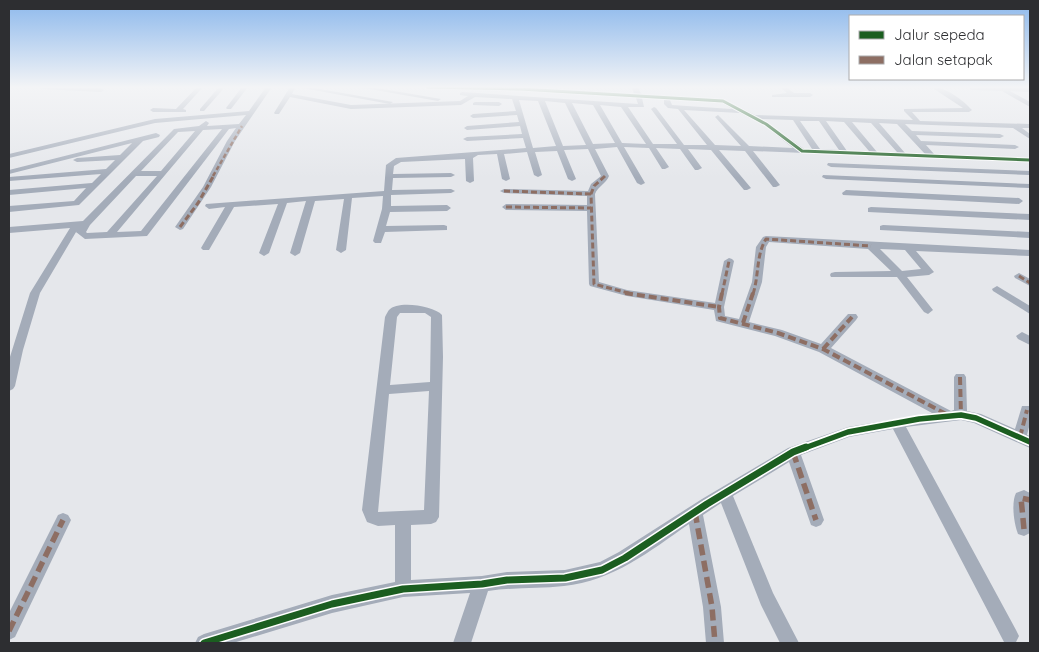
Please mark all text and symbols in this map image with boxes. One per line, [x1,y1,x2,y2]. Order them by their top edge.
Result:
legend [849,15,1024,80]
text: Jalur sepeda [894,25,985,44]
text: Jalan setapak [894,50,993,69]

